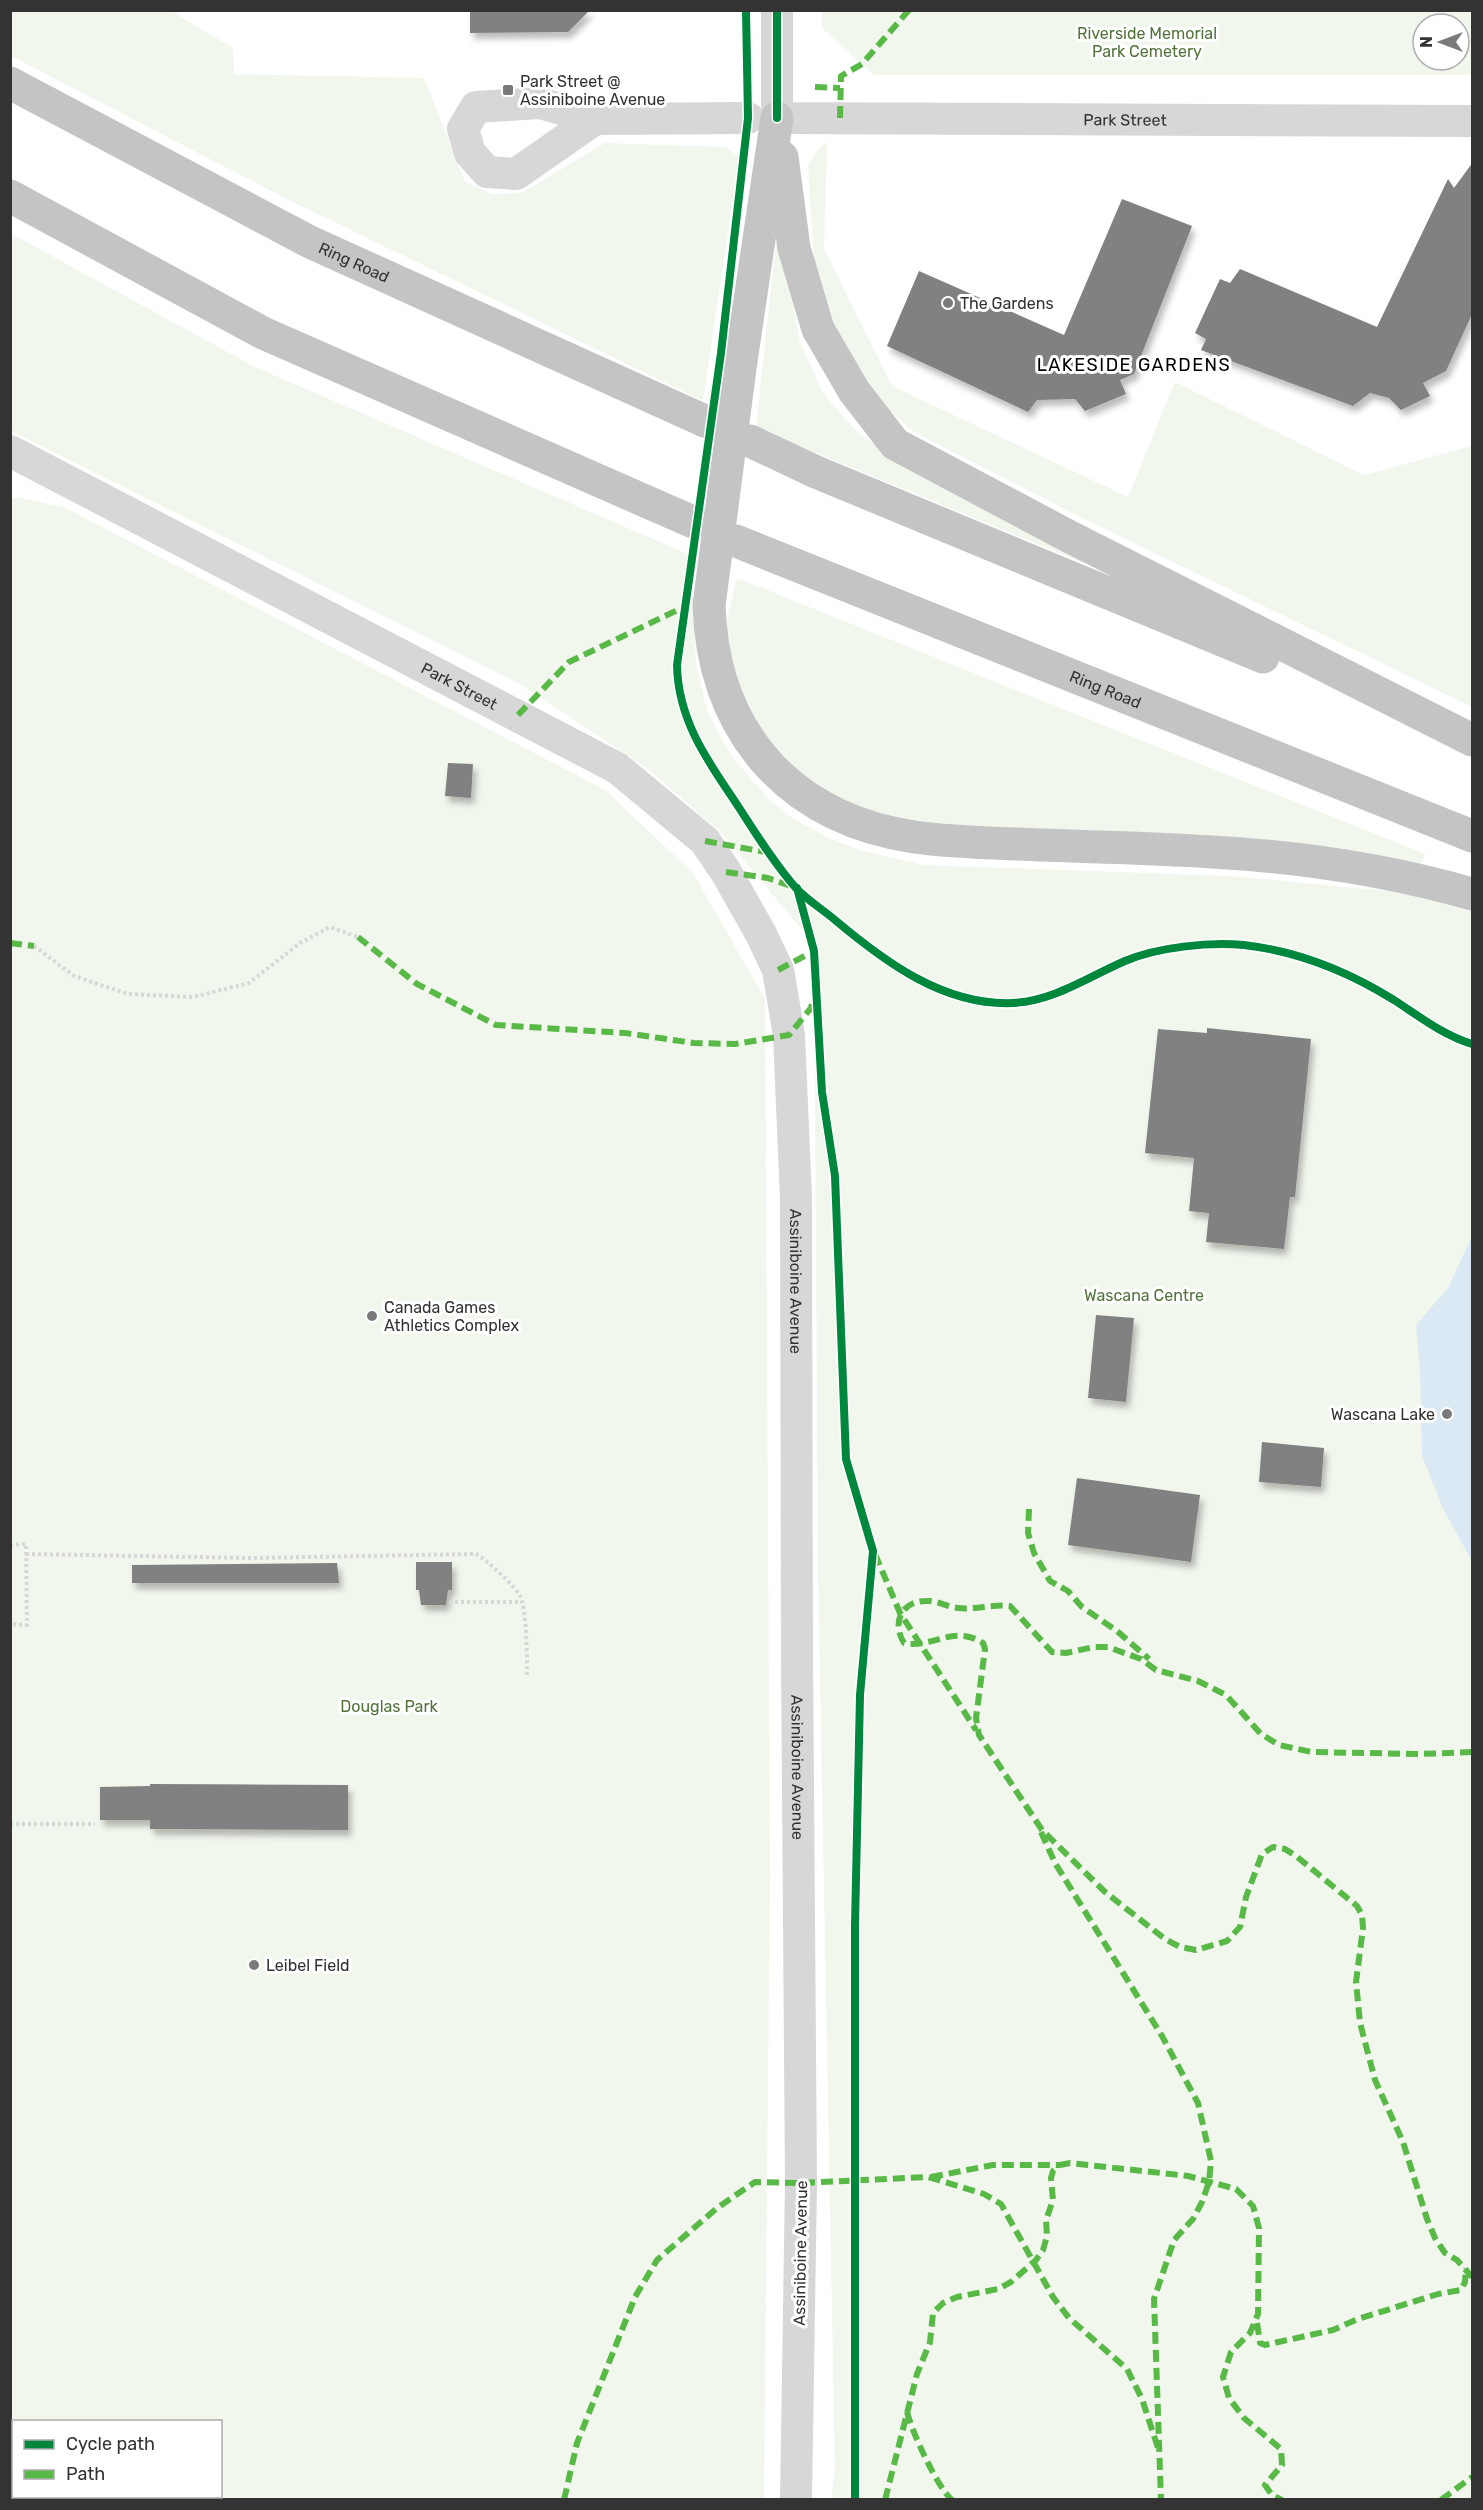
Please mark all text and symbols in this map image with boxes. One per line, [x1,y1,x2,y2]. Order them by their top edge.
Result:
north arrow [1411,12,1471,72]
park label: Riverside Memorial Park Cemetery [1077,24,1217,61]
text: N [1417,36,1436,48]
place label: Park Street @ Assiniboine Avenue [520,72,665,109]
marker: Park Street @ Assiniboine Avenue [501,83,515,97]
street label: Park Street [1083,110,1167,130]
street label: Ring Road [316,238,392,287]
place label: The Gardens [960,294,1054,313]
marker: The Gardens [941,296,955,310]
district label: LAKESIDE GARDENS [1037,354,1231,376]
street label: Park Street [418,658,501,714]
street label: Ring Road [1067,667,1144,712]
street label: Assiniboine Avenue [786,1209,805,1354]
park label: Wascana Centre [1084,1286,1204,1305]
place label: Canada Games Athletics Complex [384,1298,519,1335]
marker: Canada Games Athletics Complex [365,1309,379,1323]
place label: Wascana Lake [1331,1405,1435,1424]
marker: Wascana Lake [1440,1407,1454,1421]
street label: Assiniboine Avenue [787,1695,807,1840]
park label: Douglas Park [340,1697,438,1716]
place label: Leibel Field [266,1956,350,1975]
marker: Leibel Field [247,1958,261,1972]
street label: Assiniboine Avenue [790,2180,811,2326]
legend [12,2420,222,2498]
text: Cycle path [66,2433,155,2455]
text: Path [66,2463,105,2485]

